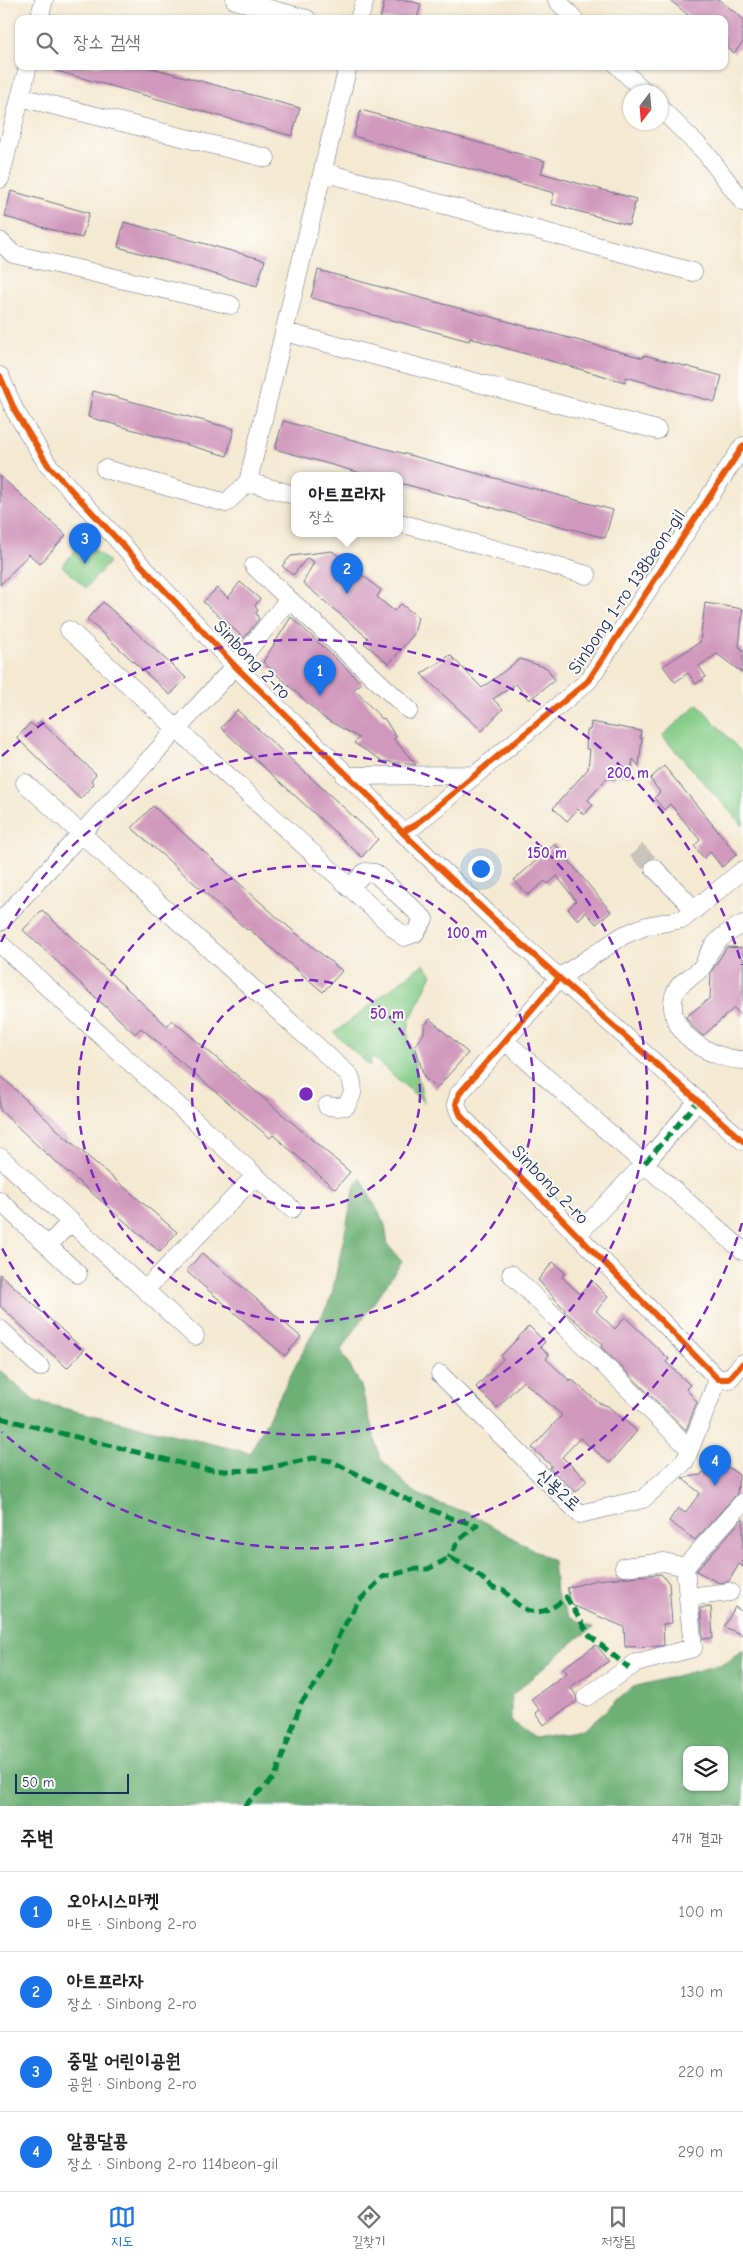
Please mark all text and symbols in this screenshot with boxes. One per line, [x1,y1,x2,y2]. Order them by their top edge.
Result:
search box [15,15,728,70]
icon: search [33,29,61,57]
text: 장소 검색 [73,31,141,53]
north arrow [623,85,668,130]
popup [291,472,403,537]
text: 아트프라자 [309,483,385,505]
street label: Sinbong 1-ro 138beon-gil [564,506,690,678]
text: 장소 [309,508,335,526]
pin: 3 [69,523,101,564]
pin: 2 [331,553,363,594]
street label: Sinbong 2-ro [209,616,295,704]
pin: 1 [304,655,336,696]
text: 200 m [607,764,649,782]
text: 150 m [527,844,567,862]
your location [468,856,494,882]
text: 100 m [447,924,487,942]
text: 50 m [370,1005,404,1023]
centre of rings [297,1085,315,1103]
street label: Sinbong 2-ro [507,1141,593,1229]
pin: 4 [699,1445,731,1486]
street label: 신봉2로 [531,1465,585,1515]
map controls [683,1746,728,1791]
button: layers [683,1746,728,1791]
scale bar [15,1771,129,1794]
text: 50 m [22,1774,54,1791]
text: 주변 [20,1826,54,1850]
text: 4개 결과 [671,1830,723,1848]
text: 오아시스마켓 [67,1890,159,1912]
text: 1 [33,1903,39,1921]
text: 100 m [679,1903,723,1921]
text: 마트 · Sinbong 2-ro [67,1915,197,1933]
text: 아트프라자 [67,1970,143,1992]
text: 2 [32,1983,40,2001]
text: 130 m [680,1983,723,2001]
text: 장소 · Sinbong 2-ro [67,1995,197,2013]
text: 중말 어린이공원 [67,2050,181,2072]
text: 3 [32,2063,40,2081]
text: 220 m [678,2063,723,2081]
text: 공원 · Sinbong 2-ro [67,2075,197,2093]
text: 알콩달콩 [67,2130,128,2152]
text: 4 [32,2143,40,2161]
text: 290 m [678,2143,723,2161]
text: 장소 · Sinbong 2-ro 114beon-gil [67,2155,278,2173]
tab: 지도 [108,2203,136,2251]
tab: 길찾기 [352,2203,385,2251]
tab: 저장됨 [601,2203,635,2251]

